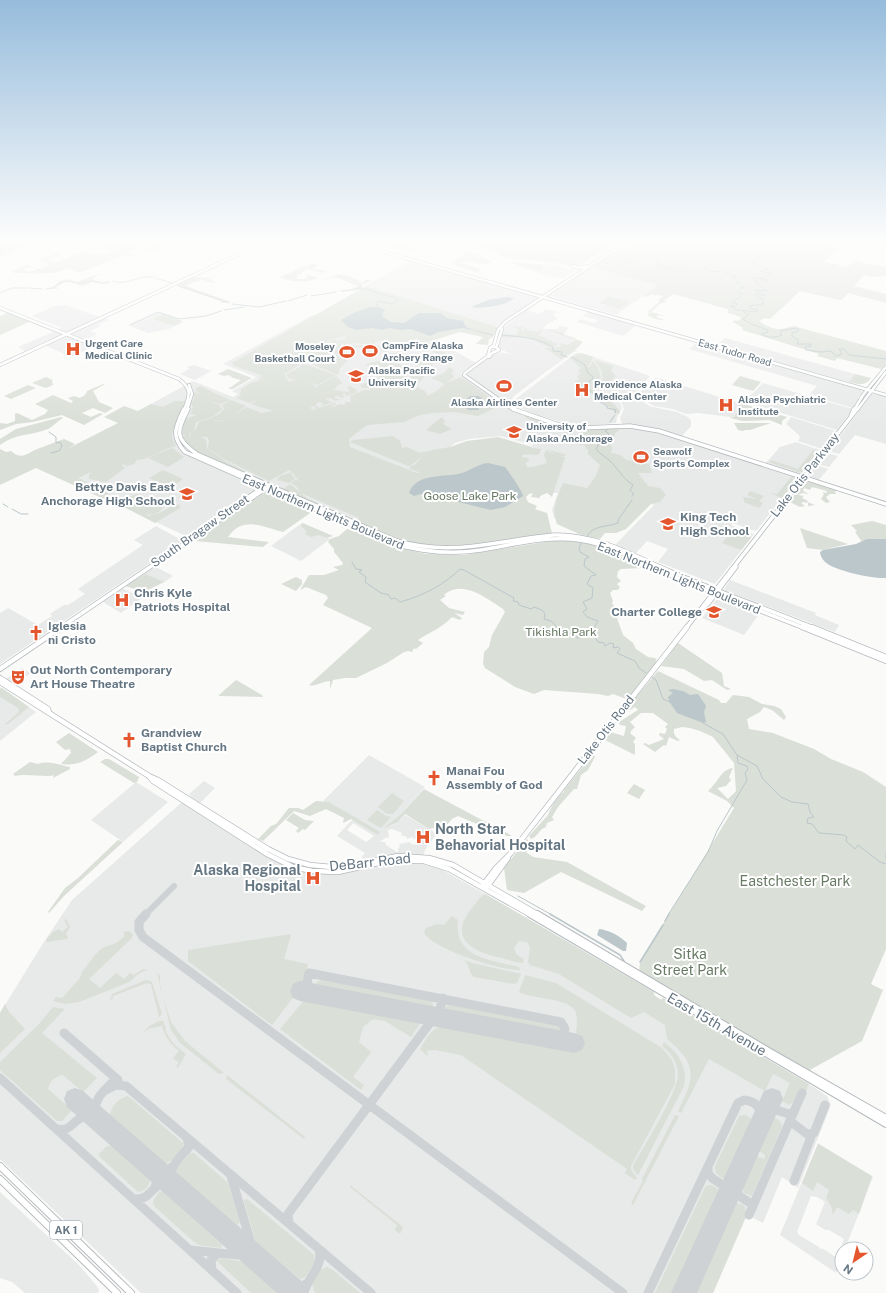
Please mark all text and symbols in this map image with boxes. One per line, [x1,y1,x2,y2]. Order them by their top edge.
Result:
street label: East Tudor Road [697,336,773,368]
place label: Urgent Care Medical Clinic [85,337,153,361]
place label: CampFire Alaska Archery Range [382,339,464,363]
hospital icon: Urgent Care Medical Clinic [64,340,82,358]
place label: Moseley Basketball Court [254,340,335,364]
sports icon: CampFire Alaska Archery Range [361,342,379,360]
sports icon: Moseley Basketball Court [338,343,356,361]
place label: Alaska Pacific University [368,364,436,388]
school or university icon: Alaska Pacific University [347,367,365,385]
sports icon: Alaska Airlines Center [495,377,513,395]
place label: Providence Alaska Medical Center [594,378,682,402]
hospital icon: Providence Alaska Medical Center [573,381,591,399]
place label: Alaska Psychiatric Institute [738,393,826,417]
place label: Alaska Airlines Center [451,396,557,408]
hospital icon: Alaska Psychiatric Institute [717,396,735,414]
place label: University of Alaska Anchorage [526,420,613,444]
school or university icon: University of Alaska Anchorage [505,423,523,441]
street label: Lake Otis Parkway [768,430,842,520]
place label: Seawolf Sports Complex [653,445,730,469]
sports icon: Seawolf Sports Complex [632,448,650,466]
street label: East Northern Lights Boulevard [240,471,406,553]
place label: Bettye Davis East Anchorage High School [41,480,175,508]
school or university icon: Bettye Davis East Anchorage High School [178,485,196,503]
park label: Goose Lake Park [423,489,517,503]
street label: South Bragaw Street [148,492,252,570]
place label: King Tech High School [680,510,749,538]
school or university icon: King Tech High School [659,515,677,533]
street label: East Northern Lights Boulevard [595,539,763,617]
place label: Chris Kyle Patriots Hospital [134,586,231,614]
hospital icon: Chris Kyle Patriots Hospital [113,591,131,609]
school or university icon: Charter College [705,603,723,621]
place label: Charter College [611,605,702,619]
place label: Iglesia ni Cristo [48,619,96,647]
church icon: Iglesia ni Cristo [27,624,45,642]
park label: Tikishla Park [525,625,597,639]
place label: Out North Contemporary Art House Theatre [30,663,173,691]
theatre icon: Out North Contemporary Art House Theatre [9,668,27,686]
street label: Lake Otis Road [575,693,637,767]
place label: Grandview Baptist Church [141,726,227,754]
church icon: Grandview Baptist Church [120,731,138,749]
place label: Manai Fou Assembly of God [446,764,543,792]
church icon: Manai Fou Assembly of God [425,769,443,787]
place label: North Star Behavorial Hospital [435,821,566,853]
hospital icon: North Star Behavorial Hospital [414,828,432,846]
street label: DeBarr Road [328,850,412,874]
place label: Alaska Regional Hospital [193,862,301,894]
hospital icon: Alaska Regional Hospital [304,869,322,887]
park label: Eastchester Park [740,873,851,889]
park label: Sitka Street Park [653,946,727,978]
street label: East 15th Avenue [665,989,769,1059]
road number: AK 1 [50,1221,82,1239]
north arrow [834,1241,874,1281]
text: N [841,1262,855,1277]

